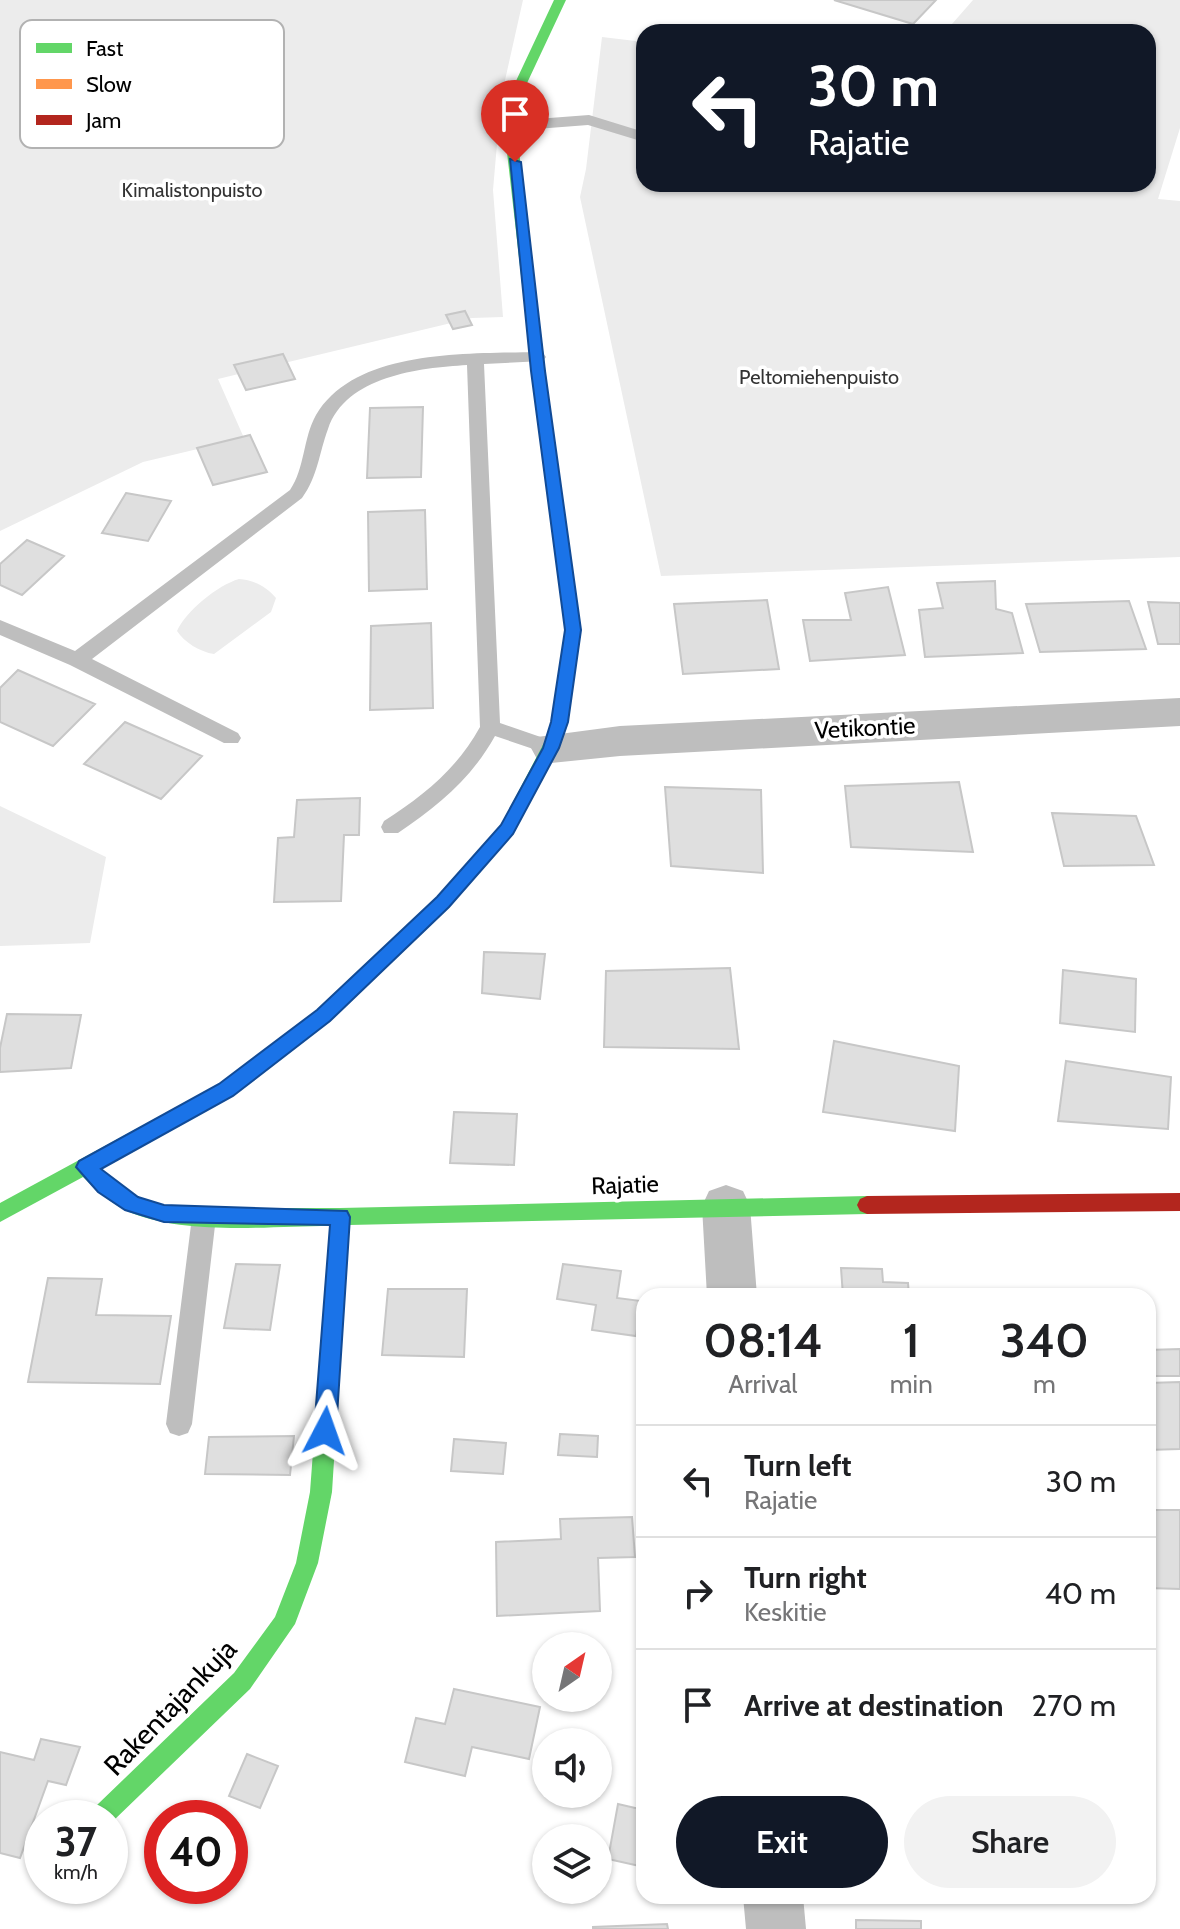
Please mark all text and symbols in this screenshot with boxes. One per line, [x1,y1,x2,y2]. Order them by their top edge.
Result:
legend [20,20,284,148]
text: Fast [86,35,124,62]
text: 30 m [808,52,939,120]
icon: left [676,56,780,160]
text: Slow [86,71,132,98]
pin [481,80,549,162]
icon: arrive [493,92,537,136]
text: Jam [85,107,121,134]
text: Rajatie [808,120,910,164]
park label: Kimalistonpuisto [121,178,263,202]
park label: Peltomiehenpuisto [739,365,899,389]
street label: Vetikontie [814,710,916,745]
street label: Rajatie [591,1169,659,1200]
text: 08:14 [703,1311,823,1369]
text: 1 [903,1311,920,1369]
text: 340 [1000,1311,1089,1369]
text: Arrival [728,1368,798,1400]
text: min [890,1368,933,1400]
text: m [1033,1368,1056,1400]
position arrow [283,1389,367,1473]
text: Turn left [744,1447,852,1484]
icon: left [676,1459,720,1503]
text: 30 m [1046,1463,1116,1500]
text: Rajatie [744,1484,817,1516]
text: Turn right [744,1559,867,1596]
icon: right [676,1571,720,1615]
text: 40 m [1045,1575,1116,1612]
text: Keskitie [744,1596,827,1628]
street label: Rakentajankuja [97,1631,244,1782]
north arrow [532,1632,612,1712]
map controls [532,1632,612,1904]
icon: arrive [676,1683,720,1727]
text: Arrive at destination [744,1687,1004,1724]
text: 270 m [1031,1687,1116,1724]
button: sound [532,1728,612,1808]
button: Exit [676,1796,888,1888]
button: Share [904,1796,1116,1888]
speed limit sign: 40 [144,1800,248,1904]
text: 37 [55,1817,97,1866]
button: layers [532,1824,612,1904]
text: km/h [54,1860,98,1884]

